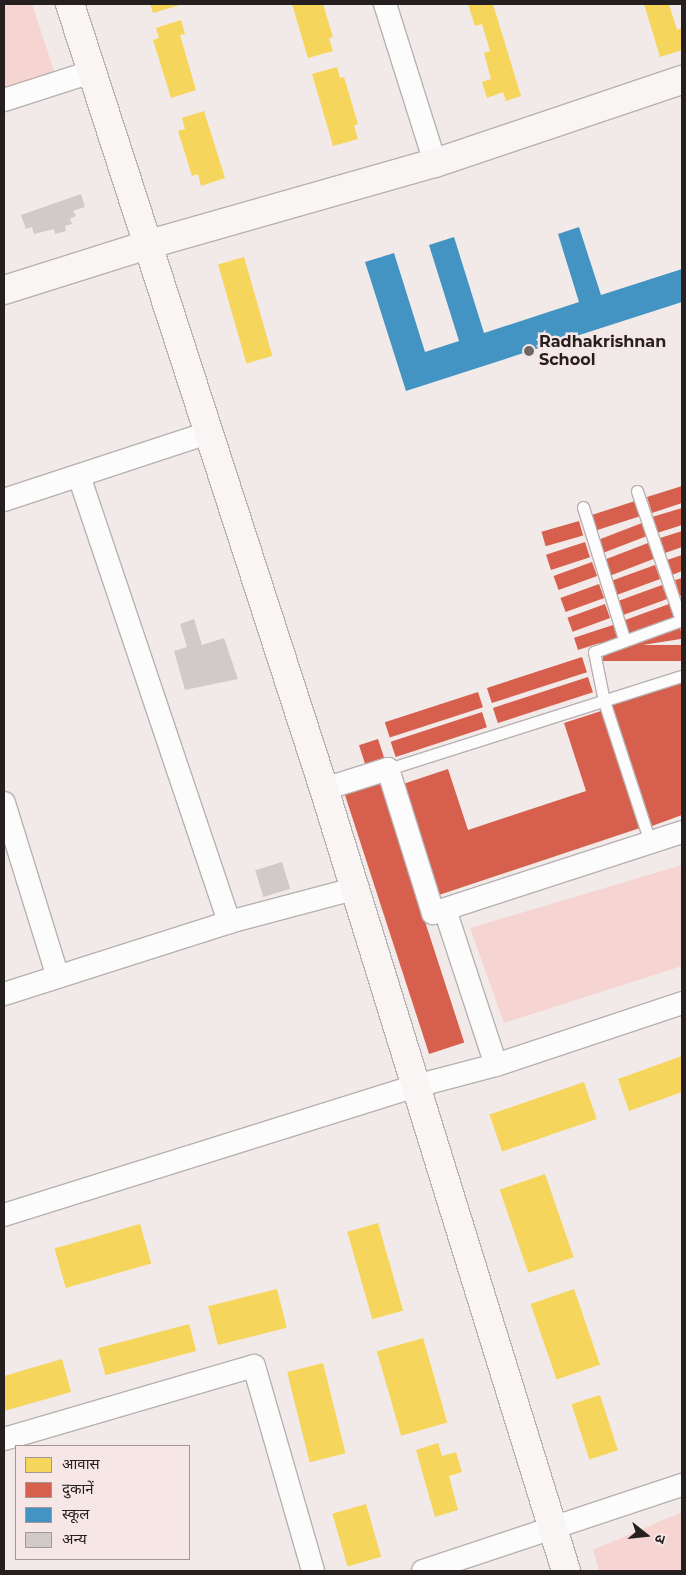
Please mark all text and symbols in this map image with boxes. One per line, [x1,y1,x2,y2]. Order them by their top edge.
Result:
place label: Radhakrishnan School [539,332,666,370]
marker: Radhakrishnan School [523,345,535,357]
legend [15,1445,190,1560]
text: आवास [62,1454,100,1473]
text: दुकानें [62,1479,94,1498]
text: स्कूल [62,1504,90,1523]
north arrow [621,1510,671,1560]
text: अन्य [62,1529,87,1548]
text: उ [651,1533,670,1546]

